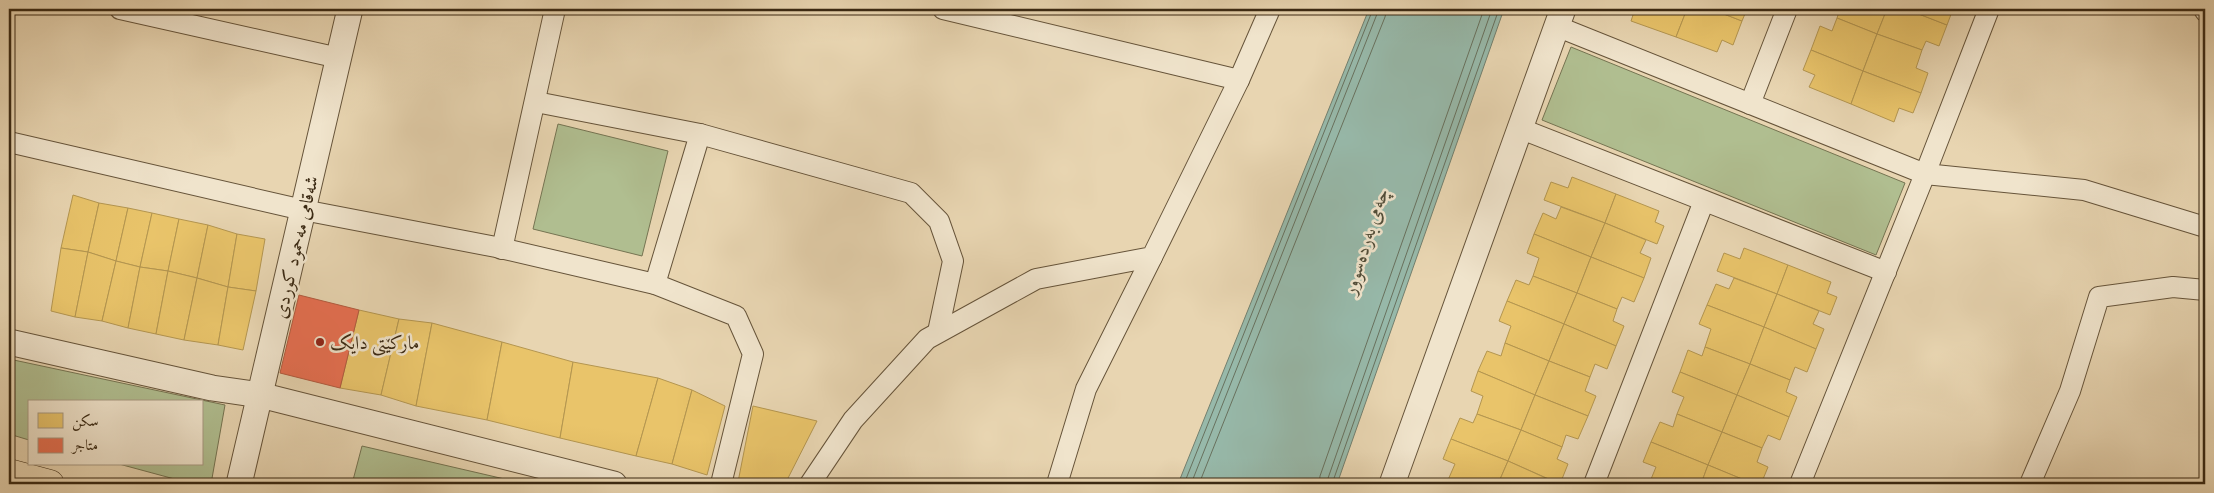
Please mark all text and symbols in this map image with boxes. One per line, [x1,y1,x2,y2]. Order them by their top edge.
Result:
street label: شەقامی مەحمود کوردی [268,174,327,322]
water label: چەمی بەردەسوور [1336,184,1398,301]
place label: مارکێتی دایک [330,331,419,358]
marker: مارکێتی دایک [314,336,326,348]
legend [28,400,202,466]
text: سكن [72,412,99,433]
text: متاجر [70,436,98,457]

